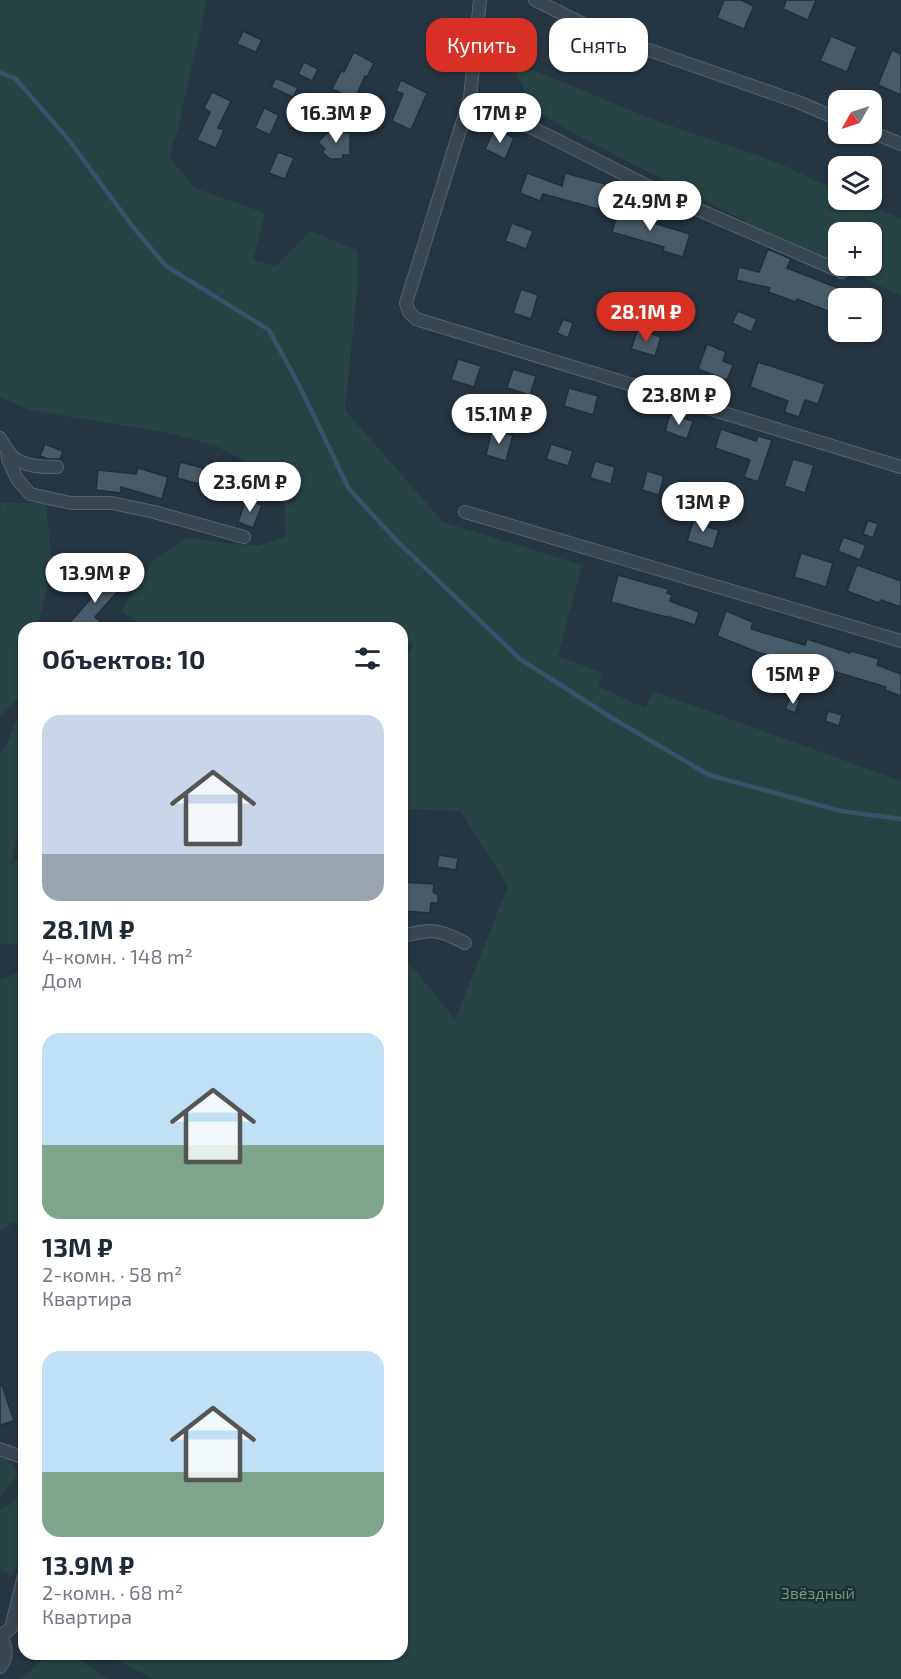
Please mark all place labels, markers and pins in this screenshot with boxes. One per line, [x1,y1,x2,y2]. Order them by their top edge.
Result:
pin: 16.3M ₽ [281,93,391,144]
pin: 17M ₽ [458,93,542,144]
pin: 24.9M ₽ [595,181,705,232]
pin: 28.1M ₽ [591,292,701,343]
pin: 23.8M ₽ [624,375,734,426]
pin: 15.1M ₽ [444,394,554,445]
pin: 23.6M ₽ [195,462,305,513]
pin: 13M ₽ [661,482,745,533]
pin: 13.9M ₽ [40,553,150,604]
pin: 15M ₽ [751,654,835,705]

